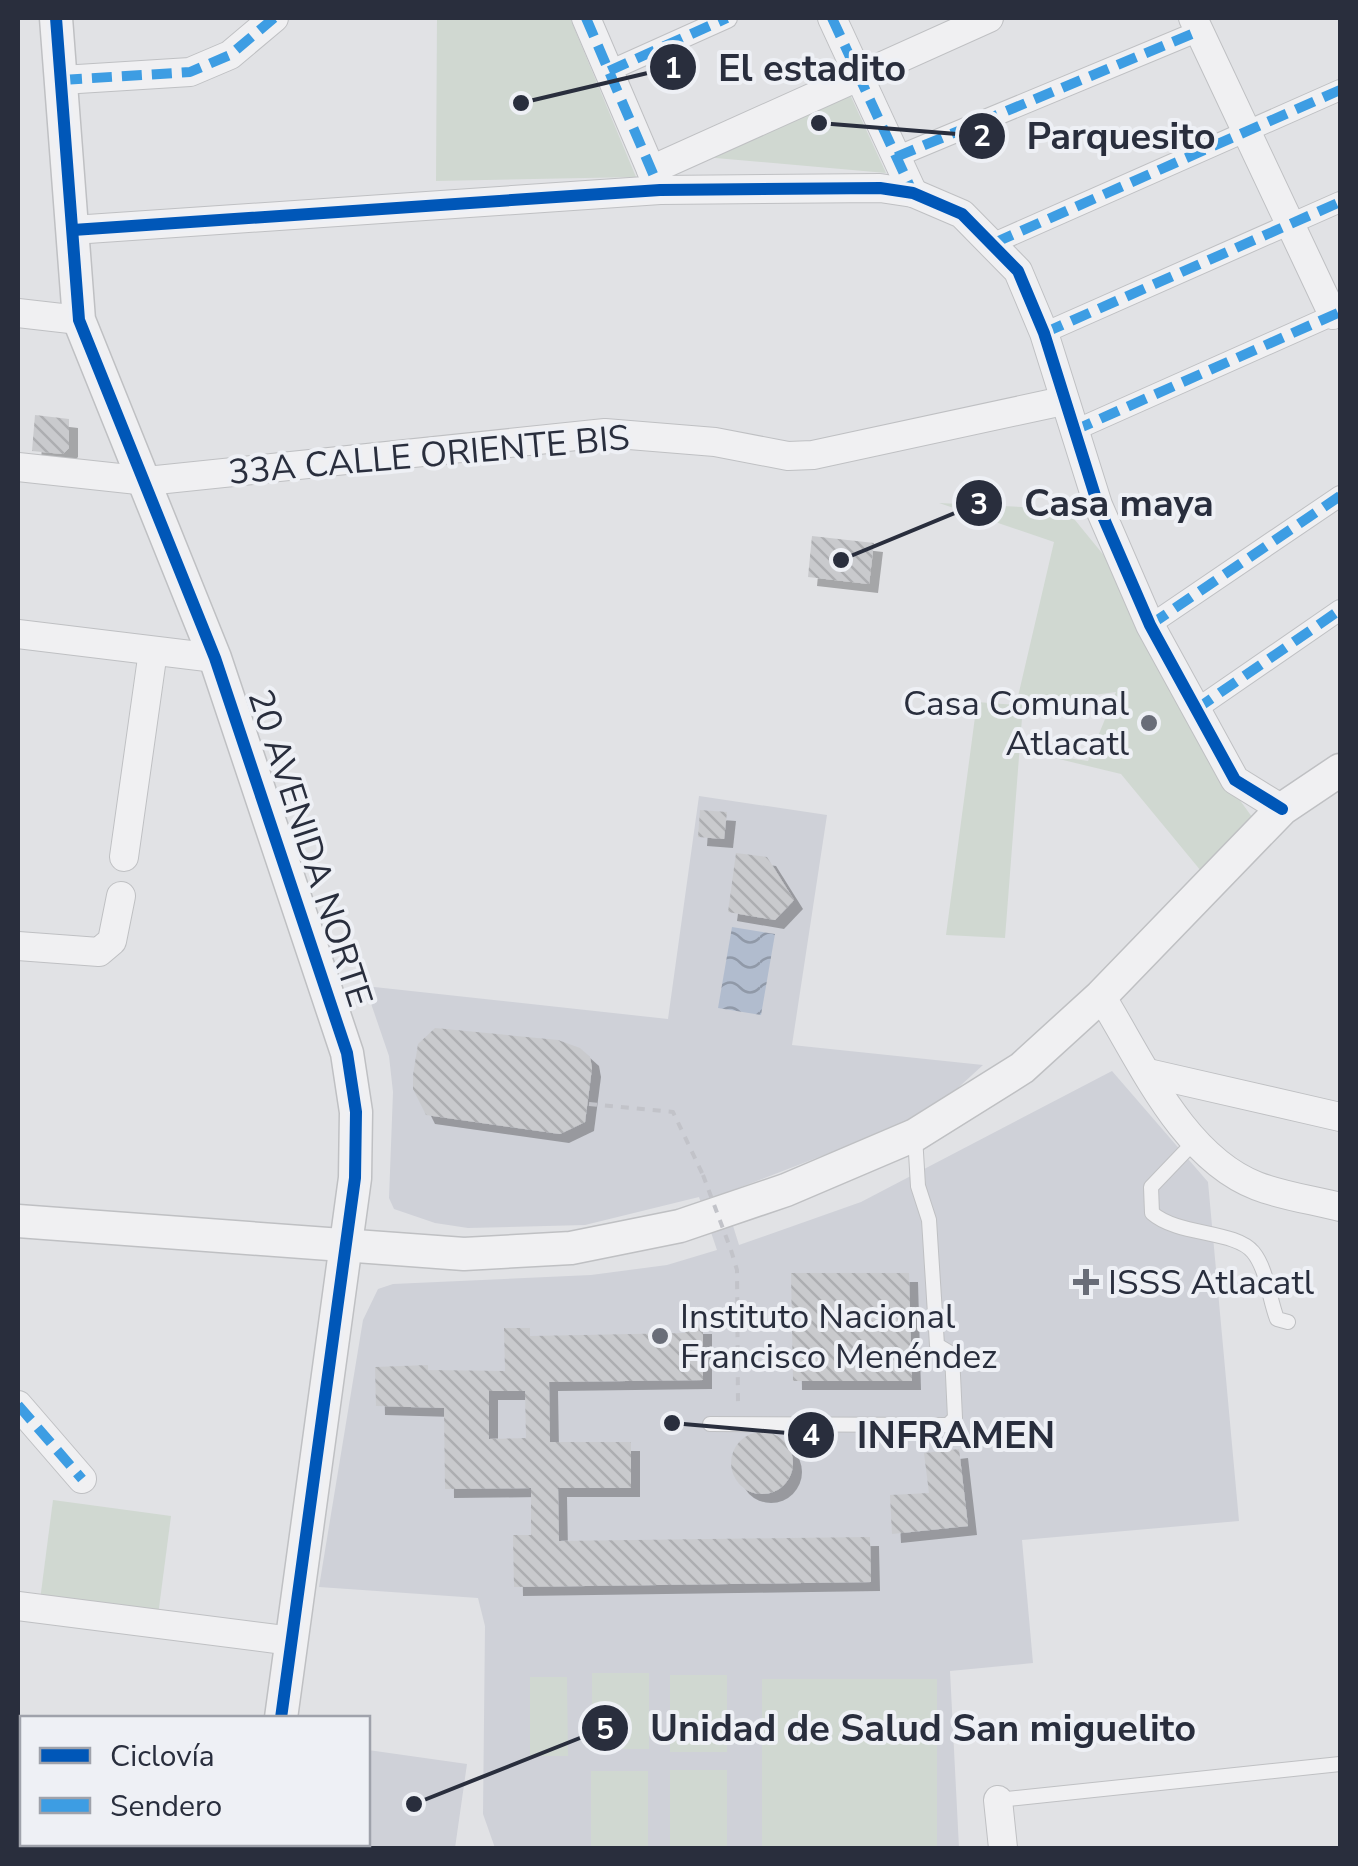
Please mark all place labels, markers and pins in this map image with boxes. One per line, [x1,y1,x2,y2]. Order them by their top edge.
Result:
callout: El estadito [648,33,926,101]
callout: Parquesito [957,102,1236,170]
callout: Casa maya [954,469,1234,537]
place label: Casa Comunal Atlacatl [903,680,1130,767]
marker: Casa Comunal Atlacatl [1138,712,1160,734]
place label: ISSS Atlacatl [1108,1259,1315,1306]
marker: ISSS Atlacatl [1073,1269,1099,1295]
place label: Instituto Nacional Francisco Menéndez [680,1293,997,1380]
marker: Instituto Nacional Francisco Menéndez [649,1325,671,1347]
callout: INFRAMEN [786,1401,1075,1469]
callout: Unidad de Salud San miguelito [580,1694,1216,1762]

